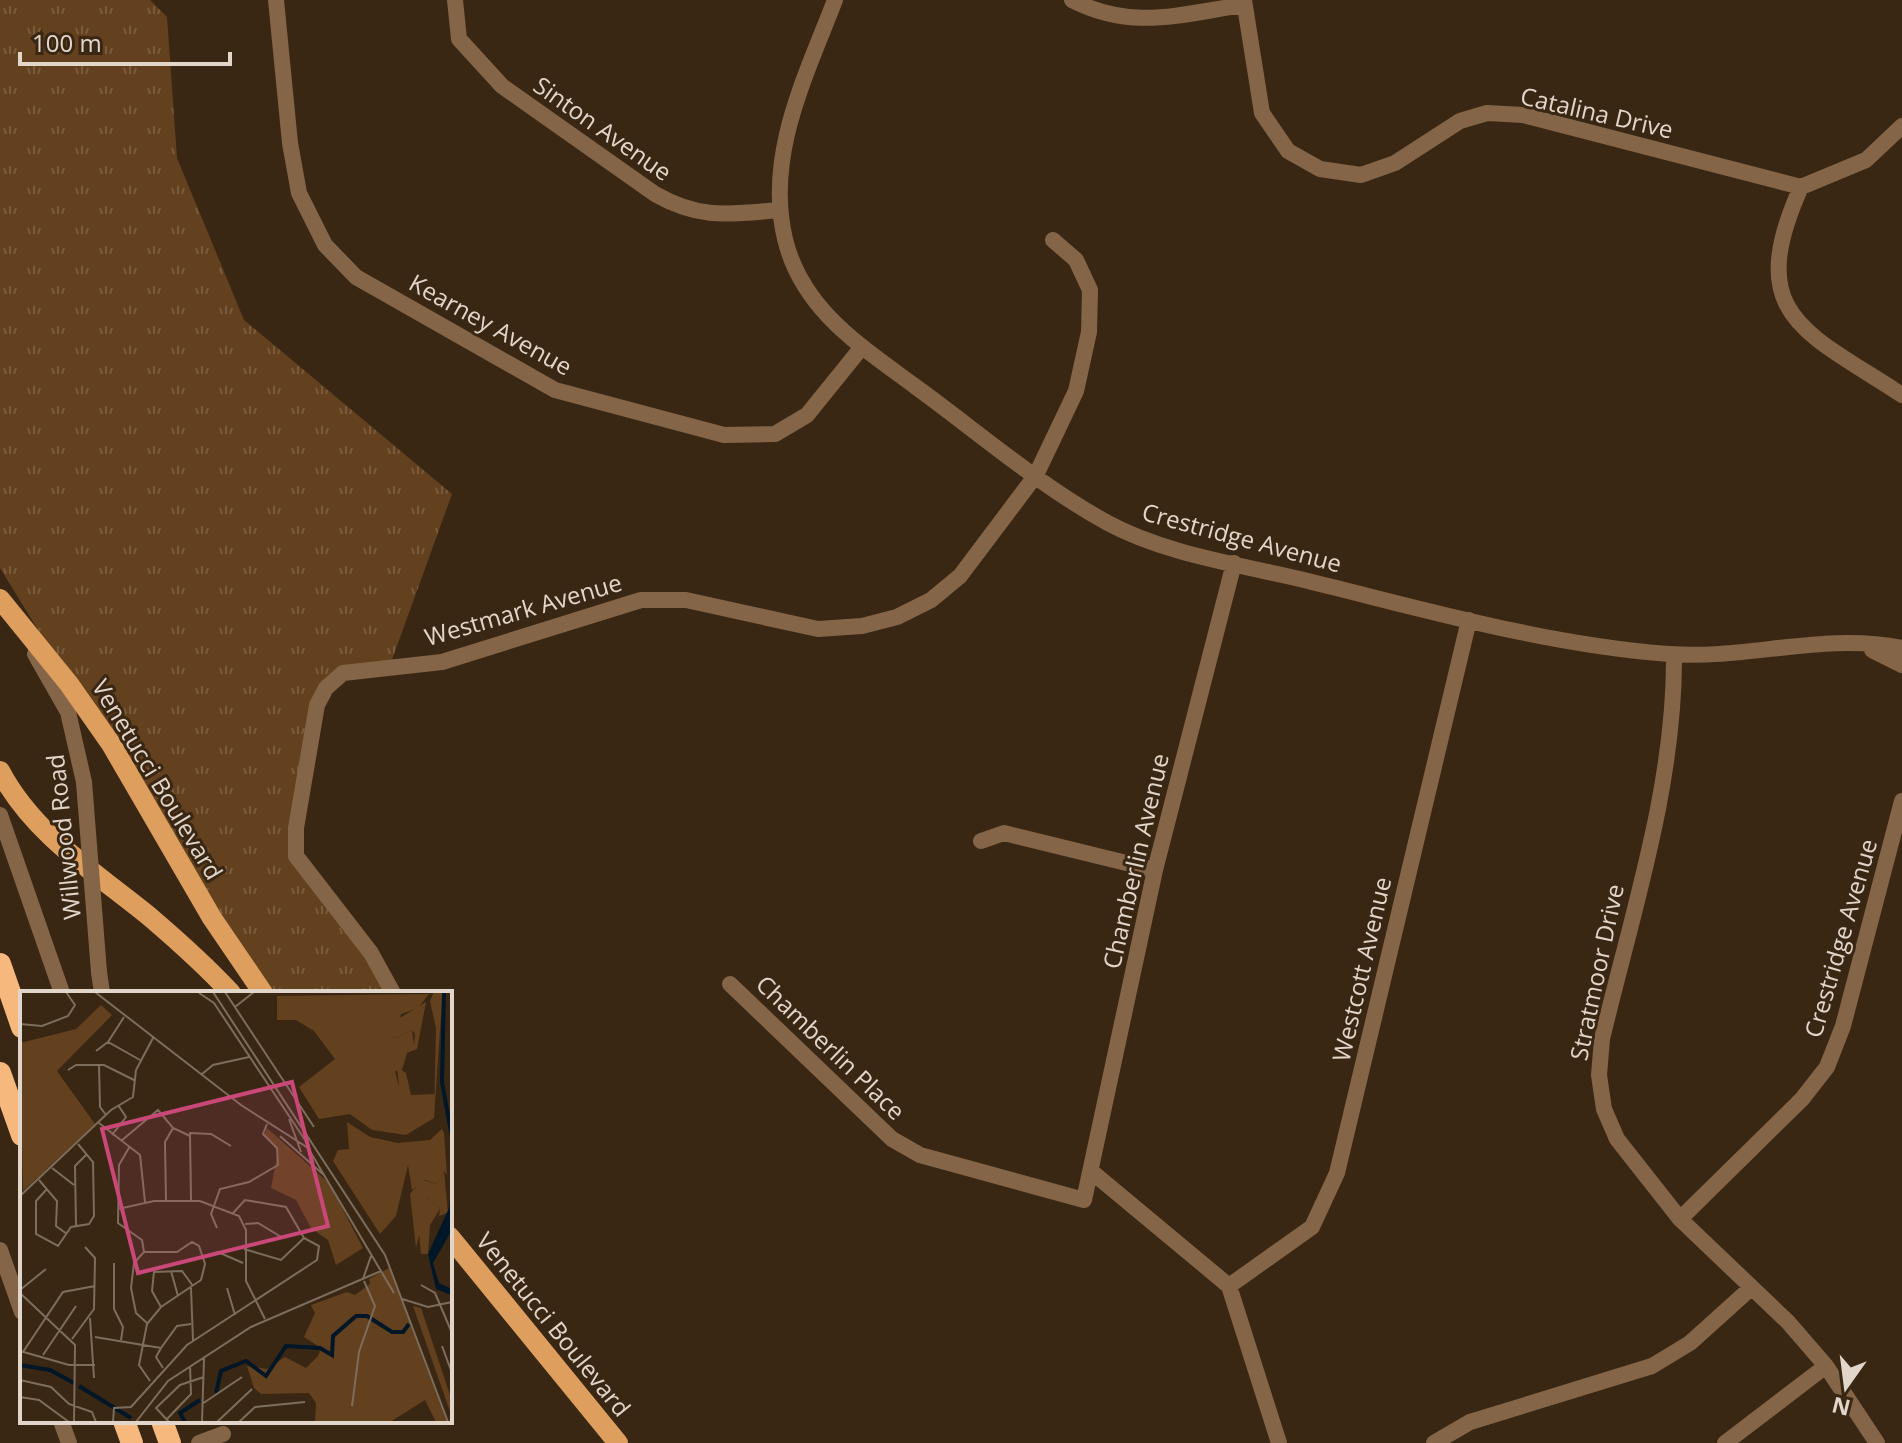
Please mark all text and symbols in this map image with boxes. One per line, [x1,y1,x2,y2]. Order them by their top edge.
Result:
scale bar [20,16,230,66]
text: 100 m [32,26,102,59]
street label: Sinton Avenue [527,68,679,188]
street label: Catalina Drive [1518,78,1676,146]
street label: Kearney Avenue [404,266,578,382]
street label: Crestridge Avenue [1139,495,1345,579]
street label: Westmark Avenue [421,565,625,653]
street label: Venetucci Boulevard [85,673,231,885]
street label: Chamberlin Avenue [1094,750,1176,972]
street label: Willwood Road [38,753,88,921]
street label: Crestridge Avenue [1796,835,1884,1041]
street label: Westcott Avenue [1324,873,1398,1065]
street label: Stratmoor Drive [1561,881,1631,1063]
street label: Chamberlin Place [749,967,913,1127]
inset map [20,991,452,1423]
street label: Venetucci Boulevard [469,1225,639,1423]
north arrow [1806,1347,1886,1427]
text: N [1829,1391,1853,1424]

